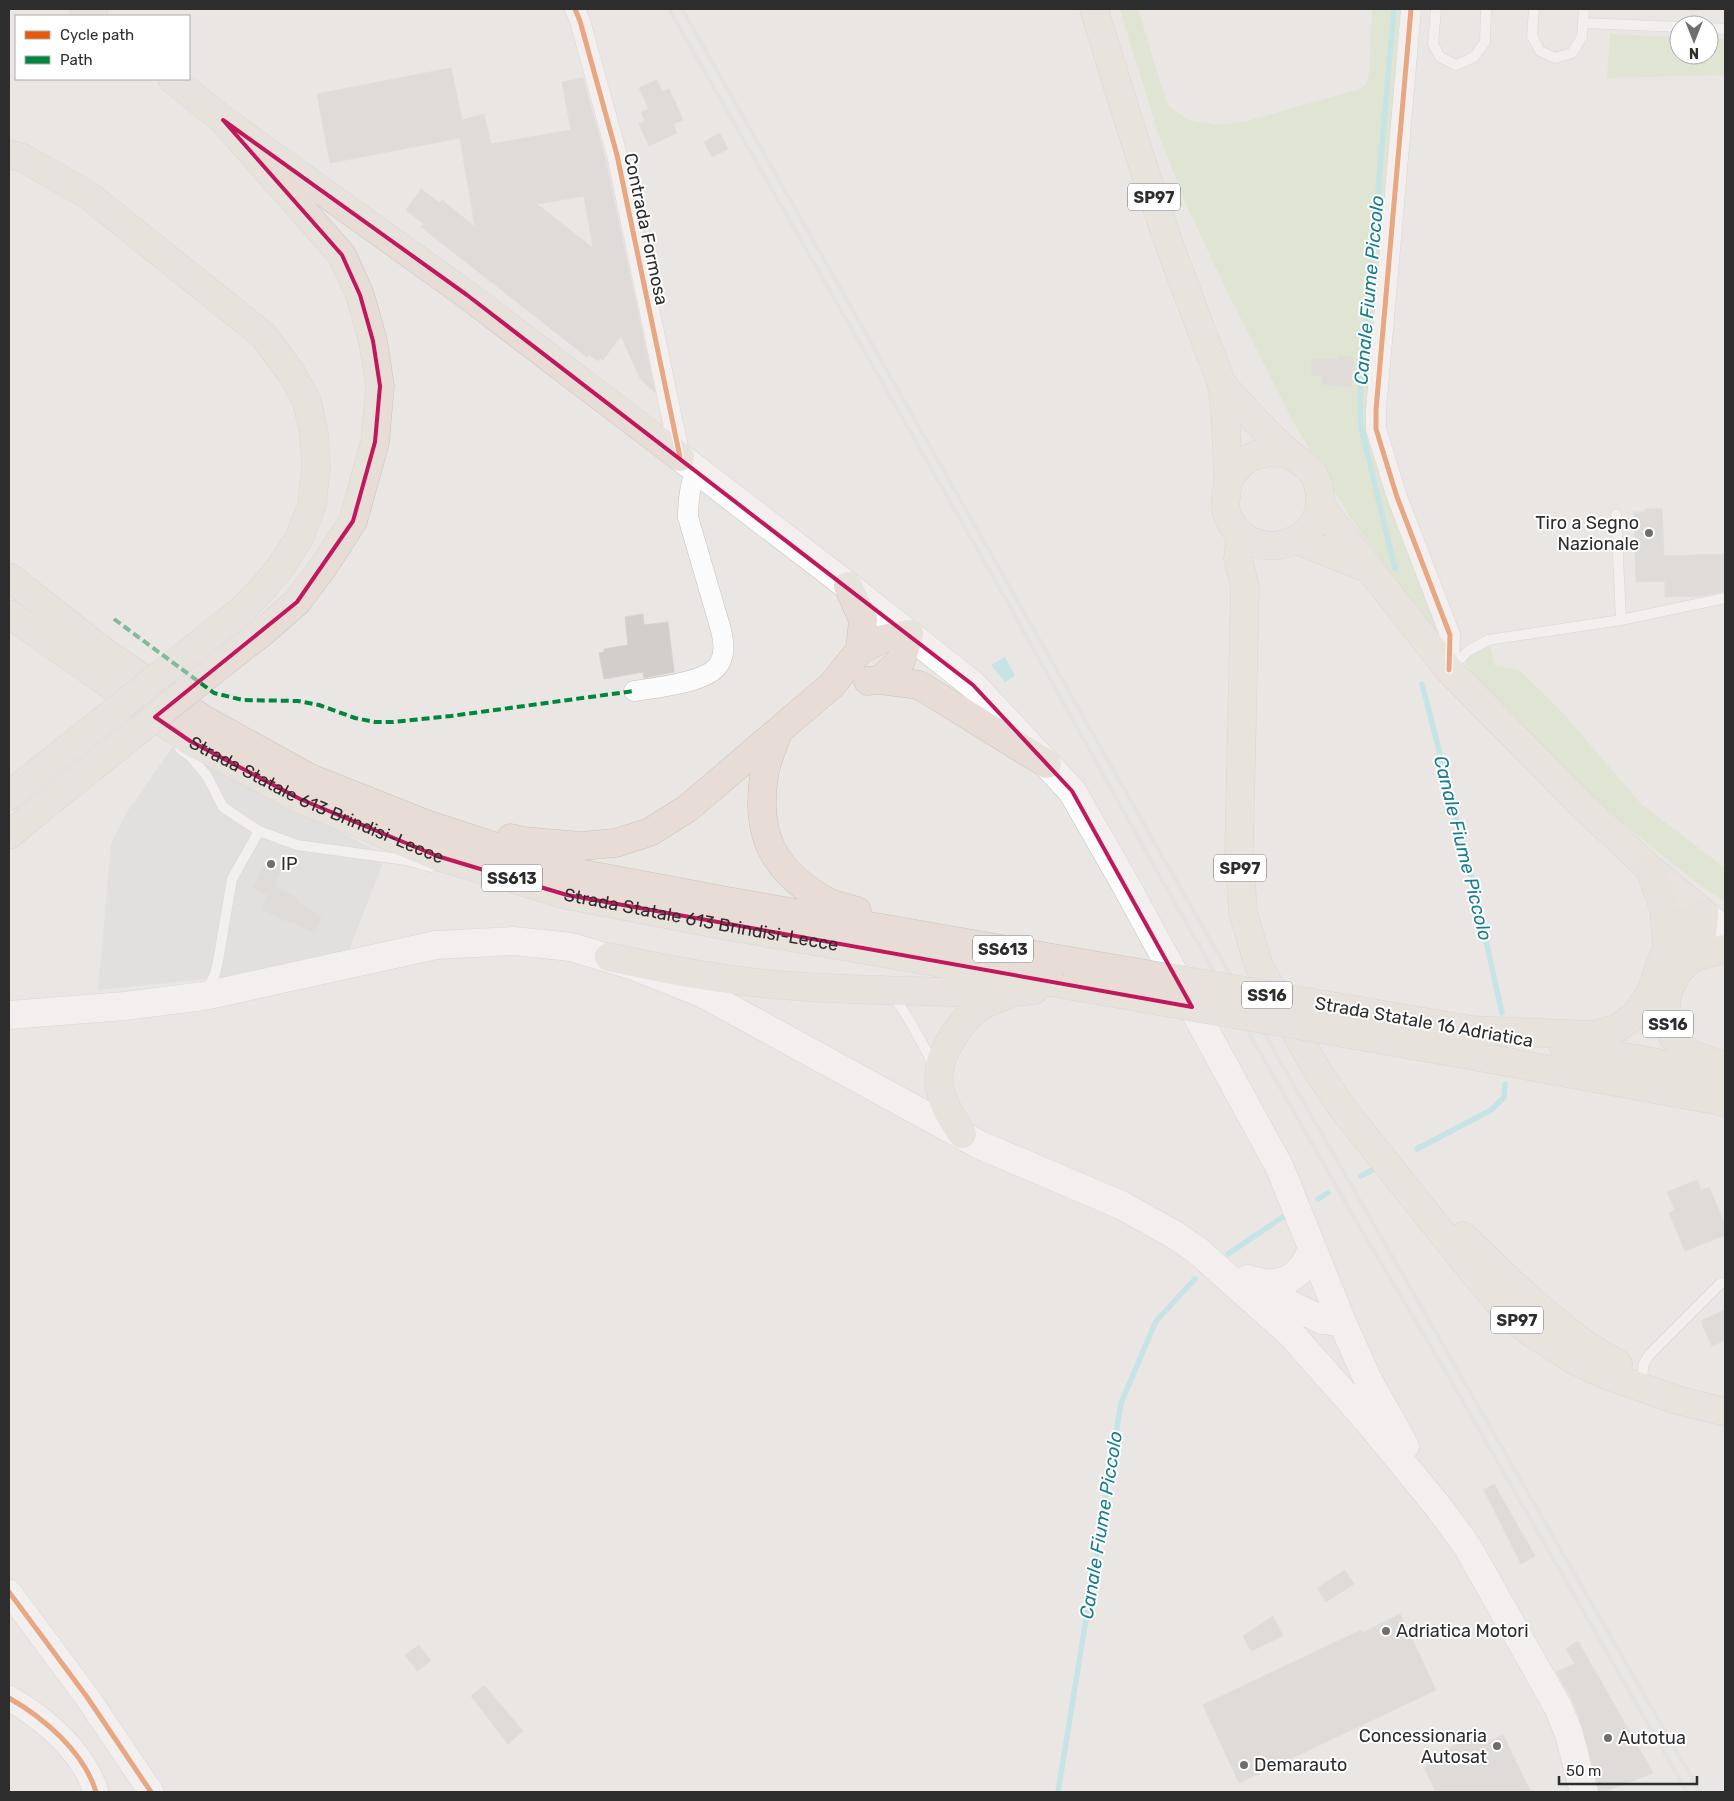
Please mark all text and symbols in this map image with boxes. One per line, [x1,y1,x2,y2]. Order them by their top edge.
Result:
legend [15,15,190,80]
north arrow [1669,15,1719,65]
text: Cycle path [60,26,134,44]
text: N [1689,44,1699,61]
text: Path [60,51,93,69]
street label: Contrada Formosa [619,151,673,307]
road number: SP97 [1128,183,1180,210]
water label: Canale Fiume Piccolo [1349,194,1389,386]
place label: Tiro a Segno Nazionale [1535,512,1639,555]
marker: Tiro a Segno Nazionale [1643,527,1655,539]
street label: Strada Statale 613 Brindisi-Lecce [185,732,446,868]
water label: Canale Fiume Piccolo [1429,753,1497,943]
place label: IP [281,853,297,875]
road number: SP97 [1214,854,1266,881]
marker: IP [265,858,277,870]
road number: SS613 [482,864,542,891]
street label: Strada Statale 613 Brindisi-Lecce [562,884,840,956]
road number: SS613 [973,936,1033,962]
road number: SS16 [1242,982,1292,1008]
street label: Strada Statale 16 Adriatica [1313,992,1535,1052]
road number: SS16 [1643,1011,1693,1038]
road number: SP97 [1491,1306,1543,1334]
water label: Canale Fiume Piccolo [1075,1429,1127,1621]
place label: Adriatica Motori [1396,1620,1529,1642]
marker: Adriatica Motori [1380,1625,1392,1637]
place label: Concessionaria Autosat [1359,1725,1487,1768]
place label: Autotua [1618,1727,1686,1749]
marker: Autotua [1602,1732,1614,1744]
marker: Concessionaria Autosat [1491,1740,1503,1752]
place label: Demarauto [1254,1754,1347,1776]
scale bar [1559,1754,1696,1786]
marker: Demarauto [1238,1759,1250,1771]
text: 50 m [1566,1762,1601,1780]

